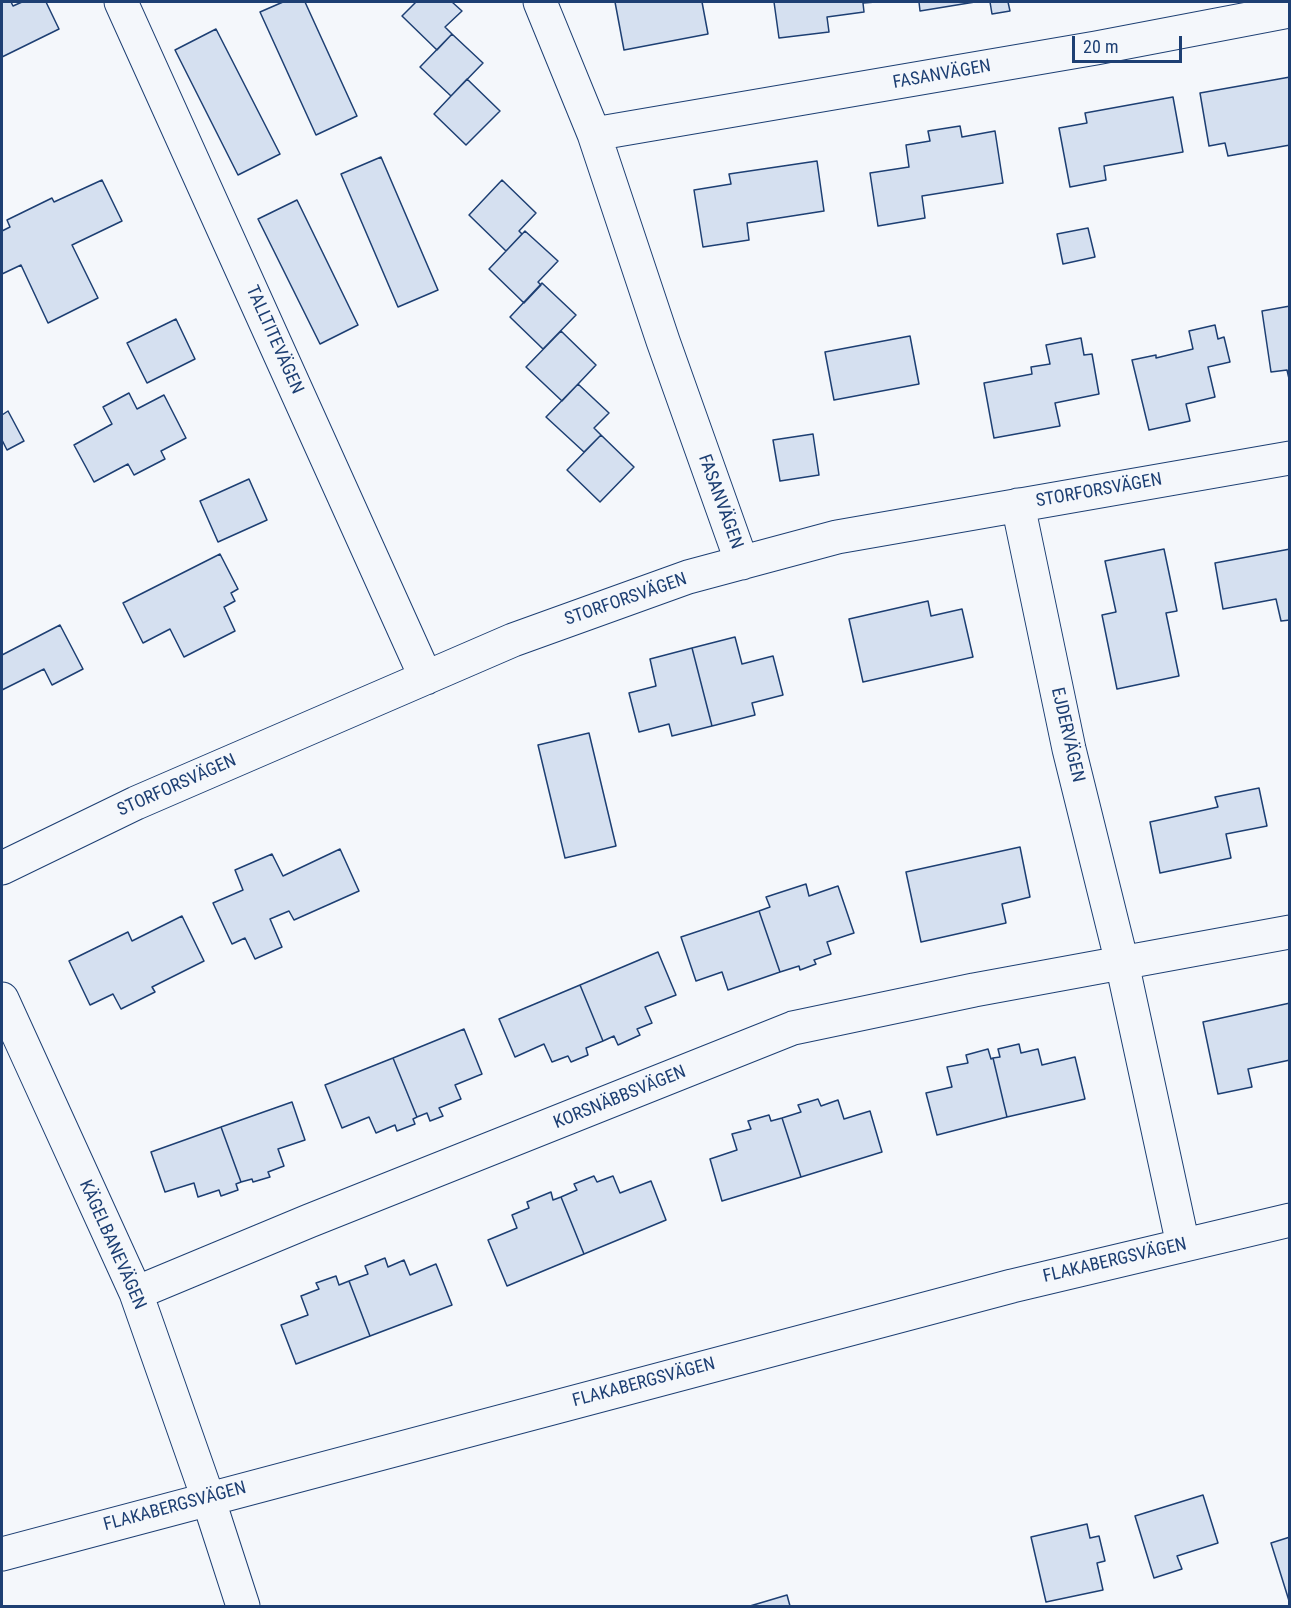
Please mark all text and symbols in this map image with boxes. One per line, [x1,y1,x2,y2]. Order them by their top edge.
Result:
scale bar [1075,24,1184,62]
text: 20 m [1083,36,1118,57]
street label: FASANVÄGEN [891,56,993,94]
street label: TALLTITEVÄGEN [241,283,307,397]
street label: FASANVÄGEN [693,452,747,552]
street label: STORFORSVÄGEN [1034,469,1164,513]
street label: STORFORSVÄGEN [562,569,690,631]
street label: EJDERVÄGEN [1046,685,1088,785]
street label: STORFORSVÄGEN [114,750,240,822]
street label: KORSNÄBBSVÄGEN [551,1062,689,1134]
street label: KÄGELBANEVÄGEN [74,1177,150,1313]
street label: FLAKABERGSVÄGEN [1041,1234,1189,1288]
street label: FLAKABERGSVÄGEN [570,1354,718,1412]
street label: FLAKABERGSVÄGEN [101,1478,249,1536]

